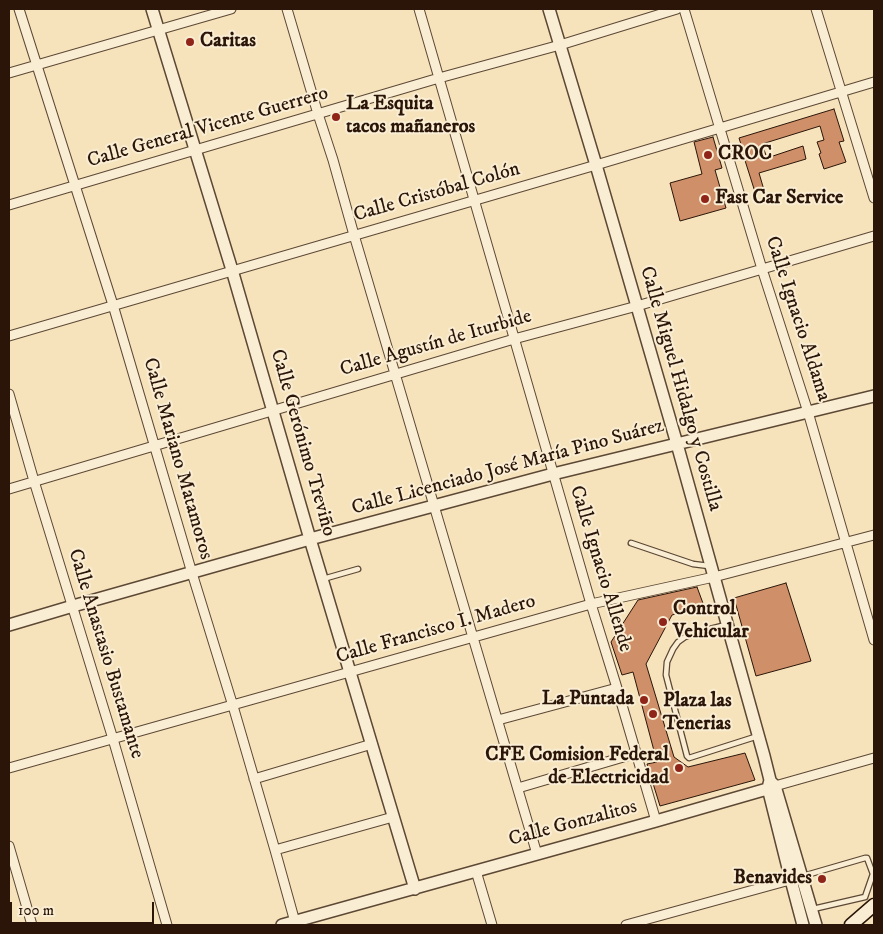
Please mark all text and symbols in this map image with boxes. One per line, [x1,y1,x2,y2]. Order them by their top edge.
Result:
place label: Caritas [200,30,256,54]
marker: Caritas [184,36,196,48]
street label: Calle General Vicente Guerrero [85,82,331,174]
place label: La Esquita tacos mañaneros [346,93,475,140]
marker: La Esquita tacos mañaneros [330,111,342,123]
place label: CROC [718,143,772,167]
marker: CROC [702,149,714,161]
street label: Calle Cristóbal Colón [351,158,523,228]
place label: Fast Car Service [715,187,843,211]
marker: Fast Car Service [699,193,711,205]
street label: Calle Ignacio Aldama [759,234,835,404]
street label: Calle Miguel Hidalgo y Costilla [634,264,726,514]
street label: Calle Agustín de Iturbide [337,305,535,383]
street label: Calle Gerónimo Treviño [264,347,340,539]
street label: Calle Mariano Matamoros [137,355,217,563]
street label: Calle Licenciado José María Pino Suárez [349,415,667,521]
street label: Calle Ignacio Allende [563,483,637,655]
street label: Calle Anastasio Bustamante [62,546,148,762]
street label: Calle Francisco I. Madero [333,590,539,670]
place label: Control Vehicular [673,598,749,645]
marker: Control Vehicular [657,616,669,628]
place label: La Puntada [542,688,634,712]
place label: Plaza las Tenerias [663,690,732,737]
marker: La Puntada [638,694,650,706]
marker: Plaza las Tenerias [647,708,659,720]
place label: CFE Comision Federal de Electricidad [485,744,669,791]
marker: CFE Comision Federal de Electricidad [673,762,685,774]
street label: Calle Gonzalitos [506,795,640,853]
place label: Benavides [733,867,812,891]
marker: Benavides [816,873,828,885]
scale bar [12,892,156,924]
text: 100 m [18,901,54,920]

